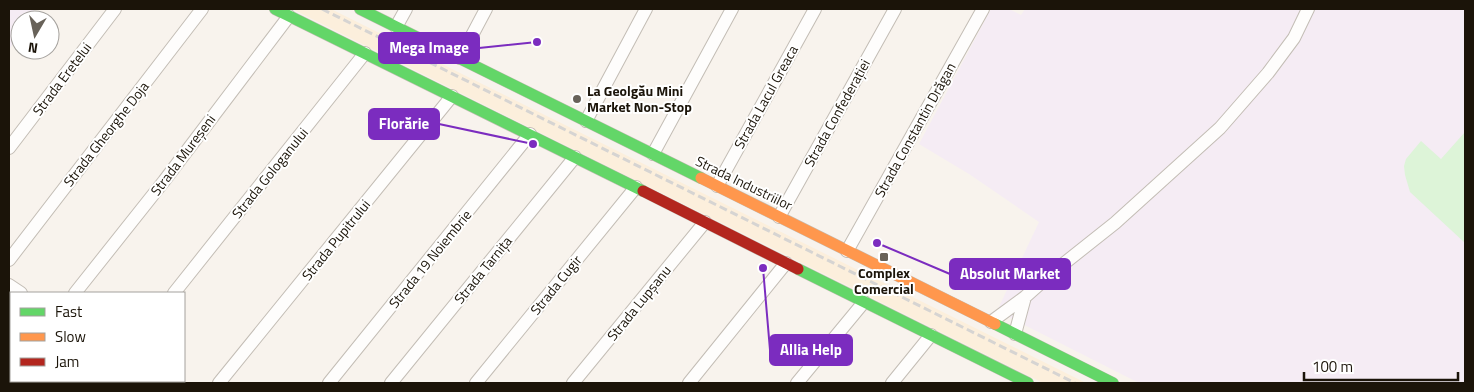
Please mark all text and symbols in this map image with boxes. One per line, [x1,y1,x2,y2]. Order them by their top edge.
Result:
north arrow [10,10,60,60]
callout: Mega Image [379,33,479,63]
text: Mega Image [389,36,469,59]
text: N [26,37,39,59]
street label: Strada Eretelui [27,38,96,120]
street label: Strada Lacul Greaca [728,41,803,153]
street label: Strada Confederației [798,55,875,170]
street label: Strada Constantin Drăgan [869,59,960,201]
street label: Strada Gheorghe Doja [58,77,153,191]
place label: La Geolgău Mini Market Non-Stop [587,80,692,117]
marker: La Geolgău Mini Market Non-Stop [571,93,583,105]
callout: Florărie [369,109,439,139]
street label: Strada Mureșeni [145,110,220,200]
text: Florărie [379,112,430,135]
street label: Strada Gologanului [226,123,313,223]
street label: Strada Industriilor [692,150,796,215]
street label: Strada Pupitrului [296,195,375,285]
street label: Strada 19 Noiembrie [383,205,476,312]
street label: Strada Tarnița [449,231,517,308]
street label: Strada Cugir [525,250,586,319]
marker: Complex Comercial [878,251,890,263]
callout: Absolut Market [950,259,1070,289]
street label: Strada Lupșanu [602,260,676,345]
place label: Complex Comercial [854,262,914,299]
text: Absolut Market [960,262,1061,285]
legend [10,292,185,382]
text: Fast [55,300,83,323]
text: Slow [55,325,86,348]
callout: Allia Help [770,335,852,365]
text: Allia Help [780,338,842,361]
text: Jam [55,350,79,373]
scale bar [1304,350,1458,382]
text: 100 m [1312,355,1353,378]

